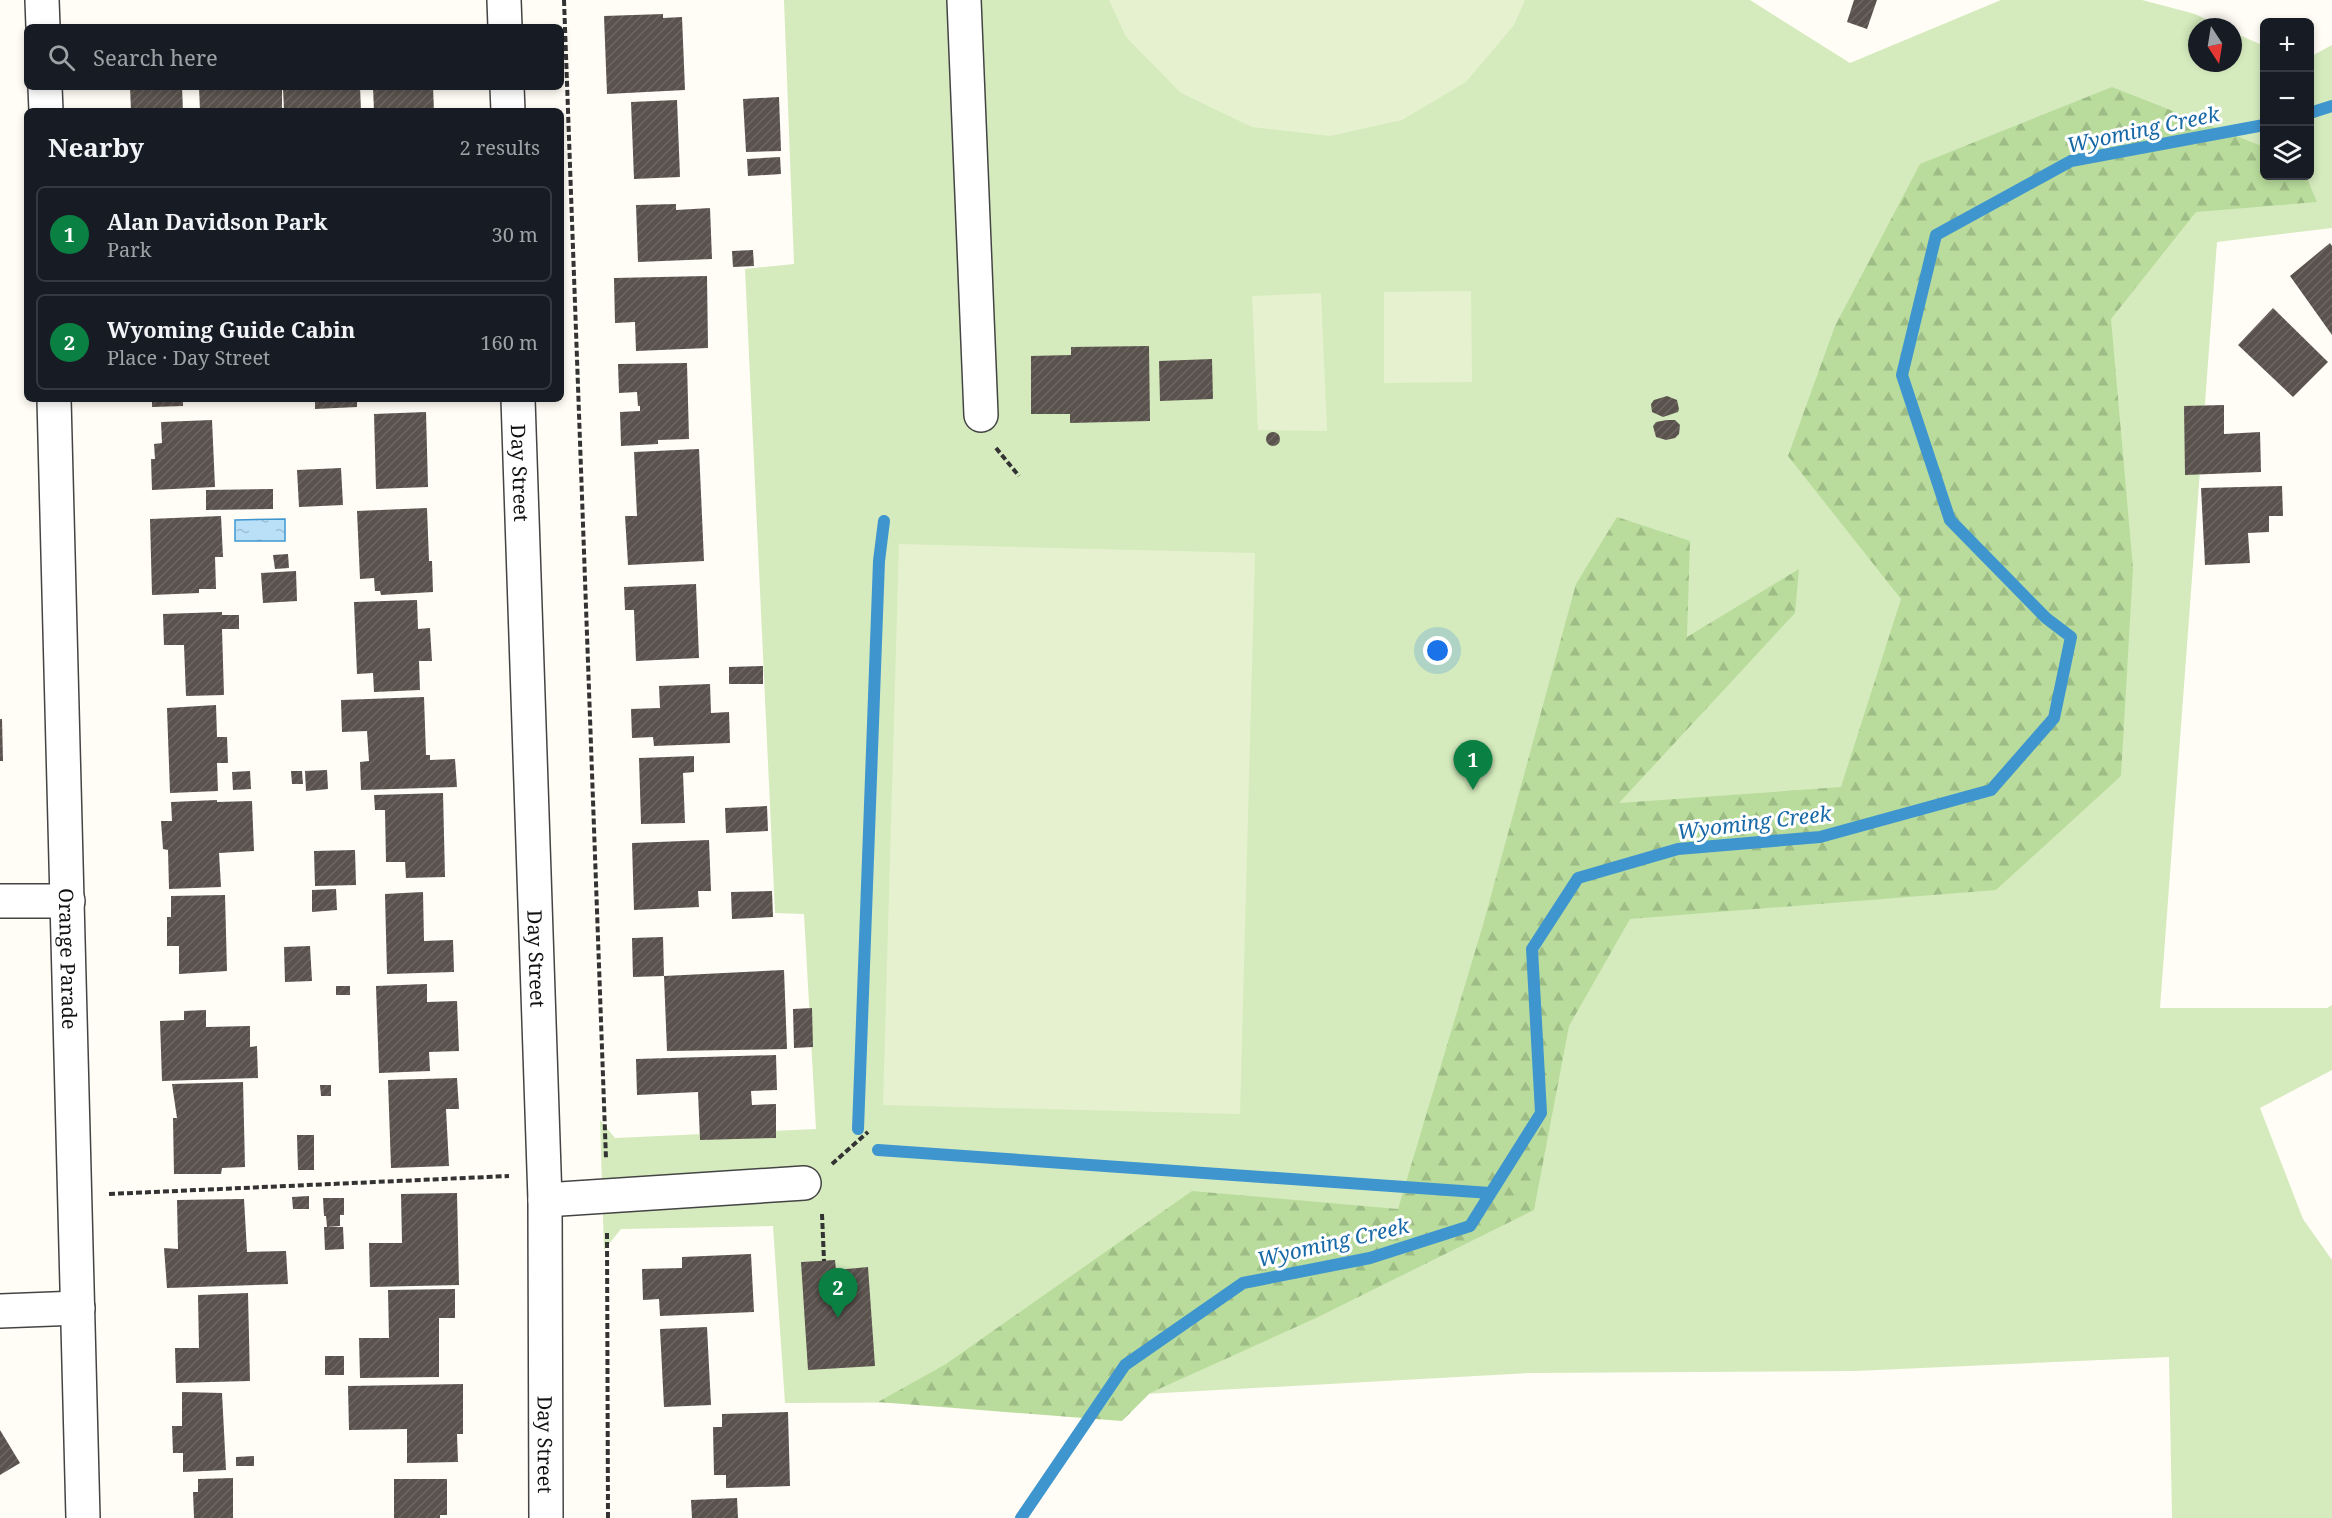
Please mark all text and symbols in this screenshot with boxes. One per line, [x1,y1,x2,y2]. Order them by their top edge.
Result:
north arrow [2188,18,2242,72]
map controls [2260,18,2314,180]
button: + [2260,18,2314,72]
search box [24,24,564,90]
icon: search [45,41,78,74]
text: Search here [93,42,218,72]
button: − [2260,72,2314,126]
water label: Wyoming Creek [2064,99,2223,159]
button: layers [2260,126,2314,180]
text: Nearby [48,129,144,165]
text: 2 results [460,134,540,161]
text: Alan Davidson Park [107,206,328,236]
text: 1 [64,221,75,248]
text: 30 m [492,221,538,248]
text: Park [107,236,151,263]
text: Wyoming Guide Cabin [107,314,355,344]
text: 2 [64,329,75,356]
text: 160 m [480,329,538,356]
text: Place · Day Street [107,344,270,371]
street label: Day Street [505,424,536,522]
your location [1423,636,1452,665]
pin: 1 [1454,740,1492,790]
water label: Wyoming Creek [1675,799,1834,845]
street label: Orange Parade [53,888,84,1030]
street label: Day Street [522,909,552,1008]
water label: Wyoming Creek [1254,1211,1413,1273]
pin: 2 [818,1268,858,1318]
street label: Day Street [532,1396,559,1493]

